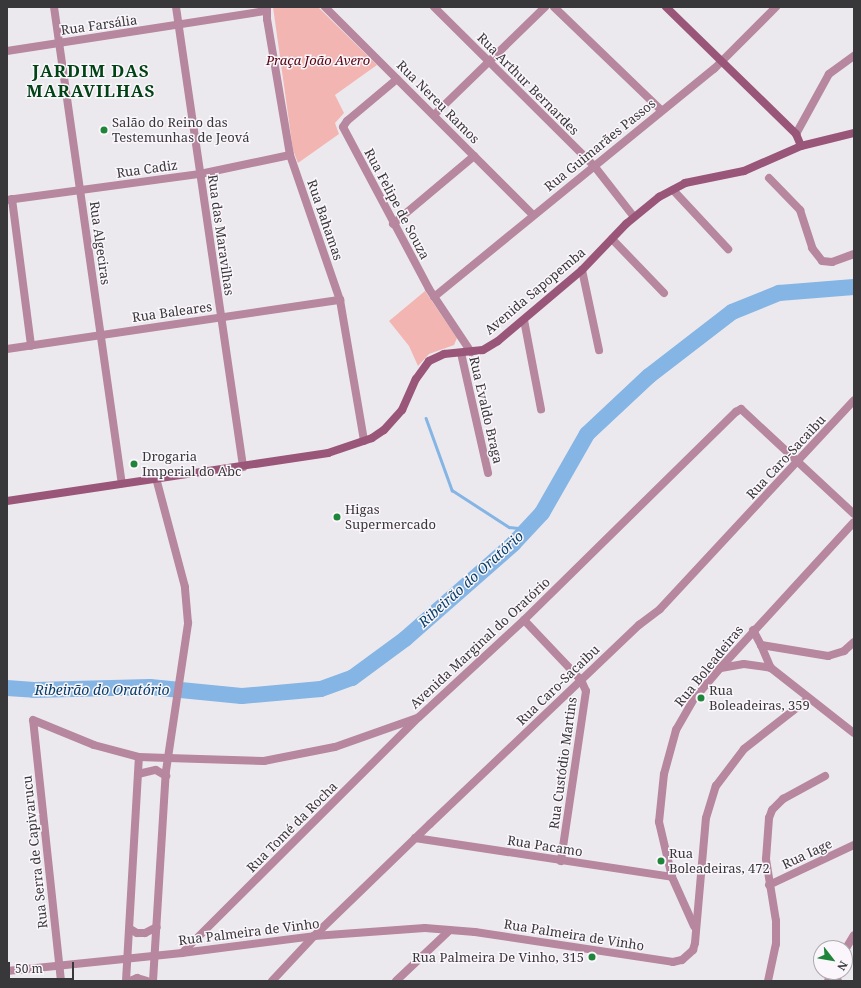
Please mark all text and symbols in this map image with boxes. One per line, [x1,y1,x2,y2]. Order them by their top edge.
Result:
street label: Rua Farsália [60,12,138,38]
street label: Rua Arthur Bernardes [474,30,582,138]
park label: Praça João Avero [266,52,370,68]
street label: Rua Nereu Ramos [393,57,483,147]
district label: JARDIM DAS MARAVILHAS [27,61,155,101]
street label: Rua Guimarães Passos [541,95,659,195]
place label: Salão do Reino das Testemunhas de Jeová [112,115,250,146]
marker: Salão do Reino das Testemunhas de Jeová [99,125,109,135]
street label: Rua Felipe de Souza [361,146,433,262]
street label: Rua Cadiz [115,157,179,181]
street label: Rua das Maravilhas [205,174,237,296]
street label: Rua Bahamas [304,178,346,262]
street label: Rua Algeciras [86,200,114,286]
street label: Avenida Sapopemba [482,244,588,338]
street label: Rua Baleares [131,299,213,325]
street label: Rua Evaldo Braga [466,355,506,465]
street label: Rua Caro-Sacaibu [743,412,829,502]
place label: Drogaria Imperial do Abc [142,449,241,480]
marker: Drogaria Imperial do Abc [129,459,139,469]
place label: Higas Supermercado [345,502,436,533]
marker: Higas Supermercado [332,512,342,522]
water label: Ribeirão do Oratório [415,528,527,630]
street label: Avenida Marginal do Oratório [407,574,553,712]
street label: Rua Boleadeiras [671,622,747,710]
street label: Rua Caro-Sacaibu [513,642,603,728]
water label: Ribeirão do Oratório [34,682,170,698]
place label: Rua Boleadeiras, 359 [709,683,810,714]
marker: Rua Boleadeiras, 359 [696,693,706,703]
street label: Rua Custódio Martins [546,696,580,830]
street label: Rua Serra de Capivarucu [19,775,51,929]
street label: Rua Tomé da Rocha [243,778,341,876]
street label: Rua Pacamo [506,832,584,860]
street label: Rua Iage [779,836,835,872]
place label: Rua Boleadeiras, 472 [669,846,770,877]
marker: Rua Boleadeiras, 472 [656,856,666,866]
street label: Rua Palmeira de Vinho [178,916,320,948]
street label: Rua Palmeira de Vinho [503,916,645,954]
north arrow [813,940,853,980]
place label: Rua Palmeira De Vinho, 315 [412,949,584,965]
marker: Rua Palmeira De Vinho, 315 [587,952,597,962]
scale bar [10,954,76,980]
text: N [834,958,852,973]
text: 50 m [15,960,43,977]

